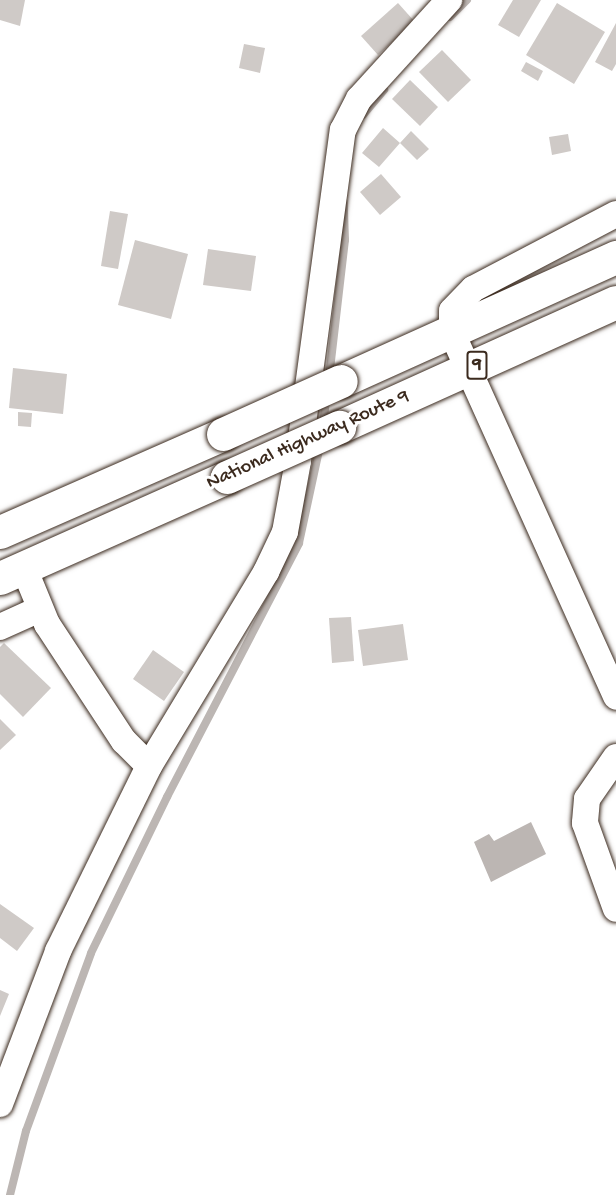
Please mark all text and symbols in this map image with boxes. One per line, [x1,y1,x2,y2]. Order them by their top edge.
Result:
road number: 9 [465,350,489,380]
street label: National Highway Route 9 [203,384,413,496]

